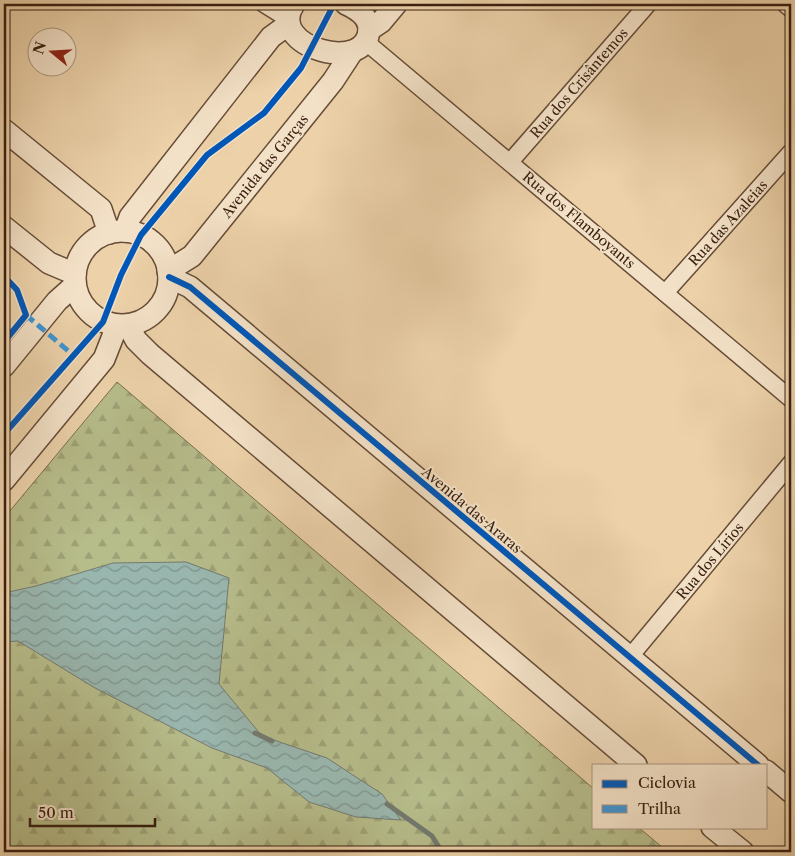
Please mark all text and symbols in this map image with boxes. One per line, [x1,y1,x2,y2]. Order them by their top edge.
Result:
street label: Rua dos Crisântemos [526,24,632,142]
north arrow [28,28,78,78]
text: N [29,39,50,57]
street label: Avenida das Garças [217,111,312,222]
street label: Rua dos Flamboyants [519,168,639,272]
street label: Rua das Azaleias [685,176,771,270]
street label: Avenida das Araras [418,462,526,557]
street label: Rua dos Lírios [673,519,747,603]
legend [592,764,768,828]
text: Ciclovia [638,773,696,792]
scale bar [30,796,155,828]
text: Trilha [638,799,681,818]
text: 50 m [38,803,74,822]

